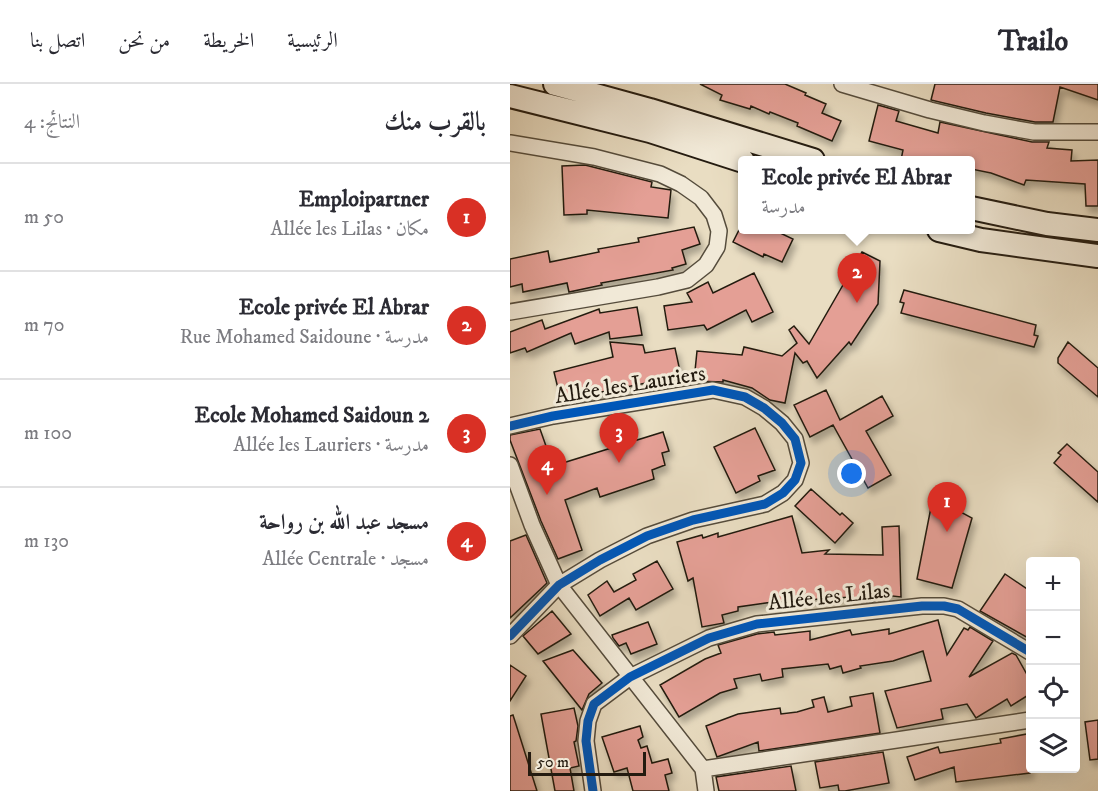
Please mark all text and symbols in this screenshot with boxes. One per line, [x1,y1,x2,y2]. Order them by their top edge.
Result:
text: Trailo [998,24,1068,59]
text: اتصل بنا [30,28,85,54]
text: من نحن [118,28,170,54]
text: الخريطة [203,28,254,54]
text: الرئيسية [287,28,338,54]
text: بالقرب منك [384,106,486,139]
text: النتائج: 4 [24,110,80,135]
popup [738,156,975,234]
text: Ecole privée El Abrar [761,164,952,191]
text: Emploipartner [299,186,429,213]
text: مدرسة [761,195,806,220]
text: 50 m [24,205,64,230]
text: 1 [463,205,470,230]
text: مكان · Allée les Lilas [271,217,429,242]
pin: 2 [838,254,876,303]
text: Ecole privée El Abrar [239,294,429,321]
text: 70 m [24,313,65,338]
text: 2 [462,313,471,338]
text: مدرسة · Rue Mohamed Saidoune [180,325,429,350]
street label: Allée les Lauriers [553,360,707,410]
text: Ecole Mohamed Saidoun 2 [195,402,429,429]
pin: 3 [600,414,638,463]
text: 100 m [24,421,72,446]
text: 3 [463,421,470,446]
text: مدرسة · Allée les Lauriers [233,433,429,458]
pin: 4 [528,446,567,495]
your location [837,459,866,488]
pin: 1 [928,482,966,532]
text: مسجد عبد الله بن رواحة [259,509,429,536]
text: 130 m [24,529,69,554]
text: 4 [461,529,472,554]
text: مسجد · Allée Centrale [262,547,429,572]
map controls [1026,557,1080,773]
button: + [1026,557,1080,611]
street label: Allée les Lilas [767,577,891,617]
button: − [1026,611,1080,665]
button: locate [1026,665,1080,719]
button: layers [1026,719,1080,773]
scale bar [528,749,646,776]
text: 50 m [537,752,569,772]

